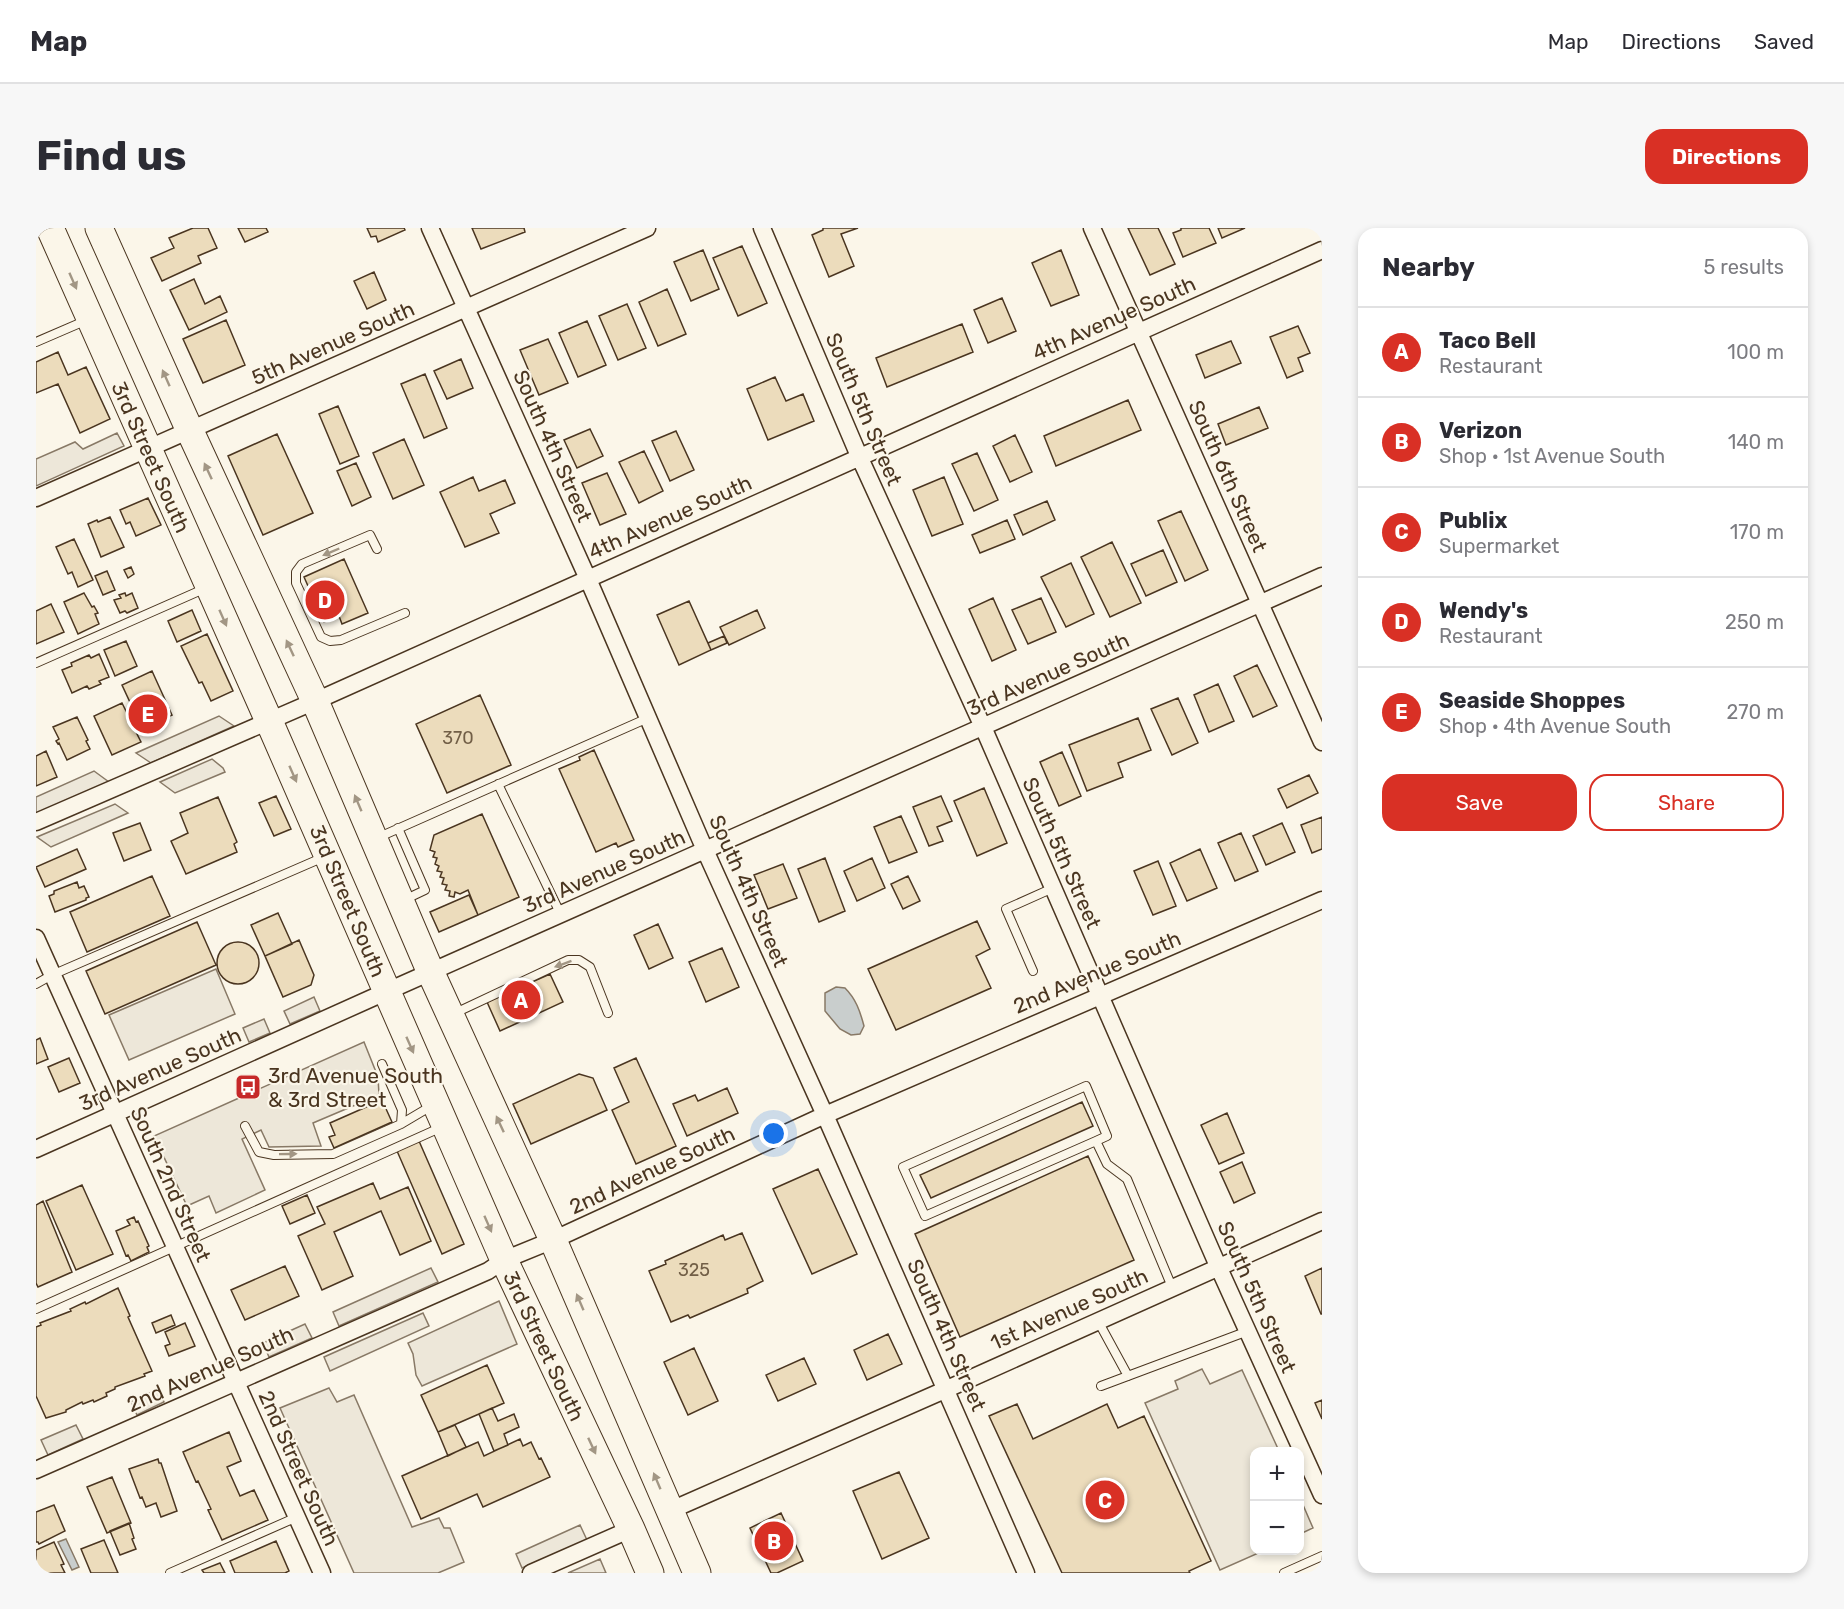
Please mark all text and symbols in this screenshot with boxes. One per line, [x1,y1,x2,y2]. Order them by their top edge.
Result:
text: Map [30,25,87,58]
text: Map [1548,29,1589,54]
text: Directions [1622,29,1721,54]
text: Saved [1754,29,1814,54]
button: Directions [1645,129,1808,184]
text: Find us [36,131,187,181]
text: Nearby [1382,252,1475,283]
text: 5 results [1703,255,1784,279]
street label: 4th Avenue South [1028,271,1200,365]
one-way arrow [69,273,78,290]
street label: 5th Avenue South [248,296,418,390]
text: Taco Bell [1439,327,1536,354]
street label: South 5th Street [821,329,907,489]
text: A [1394,340,1409,364]
text: 100 m [1727,340,1784,364]
text: Restaurant [1439,354,1543,378]
street label: South 4th Street [508,366,598,526]
one-way arrow [161,368,171,386]
street label: 3rd Street South [107,378,195,536]
street label: South 6th Street [1183,396,1273,556]
text: Verizon [1439,417,1522,444]
text: B [1394,430,1409,454]
text: 140 m [1728,430,1784,454]
text: Shop · 1st Avenue South [1439,444,1665,468]
one-way arrow [204,463,213,480]
street label: 4th Avenue South [584,470,756,564]
text: Publix [1439,507,1507,534]
text: C [1394,520,1409,544]
text: 170 m [1730,520,1784,544]
text: Supermarket [1439,534,1559,558]
one-way arrow [321,547,339,557]
pin: D [306,578,344,622]
text: Wendy's [1439,597,1528,624]
one-way arrow [219,610,228,627]
text: D [1394,610,1409,634]
text: 250 m [1725,610,1784,634]
text: Restaurant [1439,624,1543,648]
street label: 3rd Avenue South [963,627,1133,721]
one-way arrow [286,639,295,656]
text: Seaside Shoppes [1439,687,1625,714]
pin: E [128,692,168,736]
text: E [1395,700,1408,724]
text: 270 m [1727,700,1784,724]
text: Shop · 4th Avenue South [1439,714,1671,738]
house number: 370 [442,727,474,749]
one-way arrow [288,766,297,783]
street label: South 5th Street [1017,773,1107,933]
button: Save [1382,774,1577,831]
button: Share [1589,774,1784,831]
one-way arrow [354,795,363,812]
street label: South 4th Street [704,811,794,971]
street label: 3rd Street South [305,821,391,981]
street label: 3rd Avenue South [519,824,689,918]
street label: 2nd Avenue South [1009,925,1185,1019]
one-way arrow [553,959,571,969]
pin: A [502,978,540,1022]
street label: 3rd Avenue South [75,1022,245,1116]
one-way arrow [406,1036,415,1054]
place label: 3rd Avenue South & 3rd Street [268,1063,443,1112]
bus stop icon: 3rd Avenue South & 3rd Street [233,1072,263,1102]
street label: South 2nd Street [126,1102,216,1266]
one-way arrow [495,1115,504,1133]
your location [759,1119,788,1148]
street label: 2nd Avenue South [565,1121,739,1219]
one-way arrow [278,1149,297,1159]
one-way arrow [484,1215,493,1232]
street label: South 5th Street [1212,1217,1302,1377]
street label: South 4th Street [902,1255,992,1415]
house number: 325 [678,1259,710,1281]
street label: 1st Avenue South [986,1263,1152,1355]
street label: 3rd Street South [498,1267,590,1425]
one-way arrow [575,1293,584,1311]
street label: 2nd Avenue South [123,1321,297,1417]
street label: 2nd Street South [254,1386,344,1550]
one-way arrow [587,1438,596,1455]
map controls [1250,1447,1304,1555]
button: + [1250,1447,1304,1501]
one-way arrow [652,1473,661,1490]
pin: C [1086,1478,1124,1522]
button: − [1250,1501,1304,1555]
pin: B [754,1518,794,1564]

